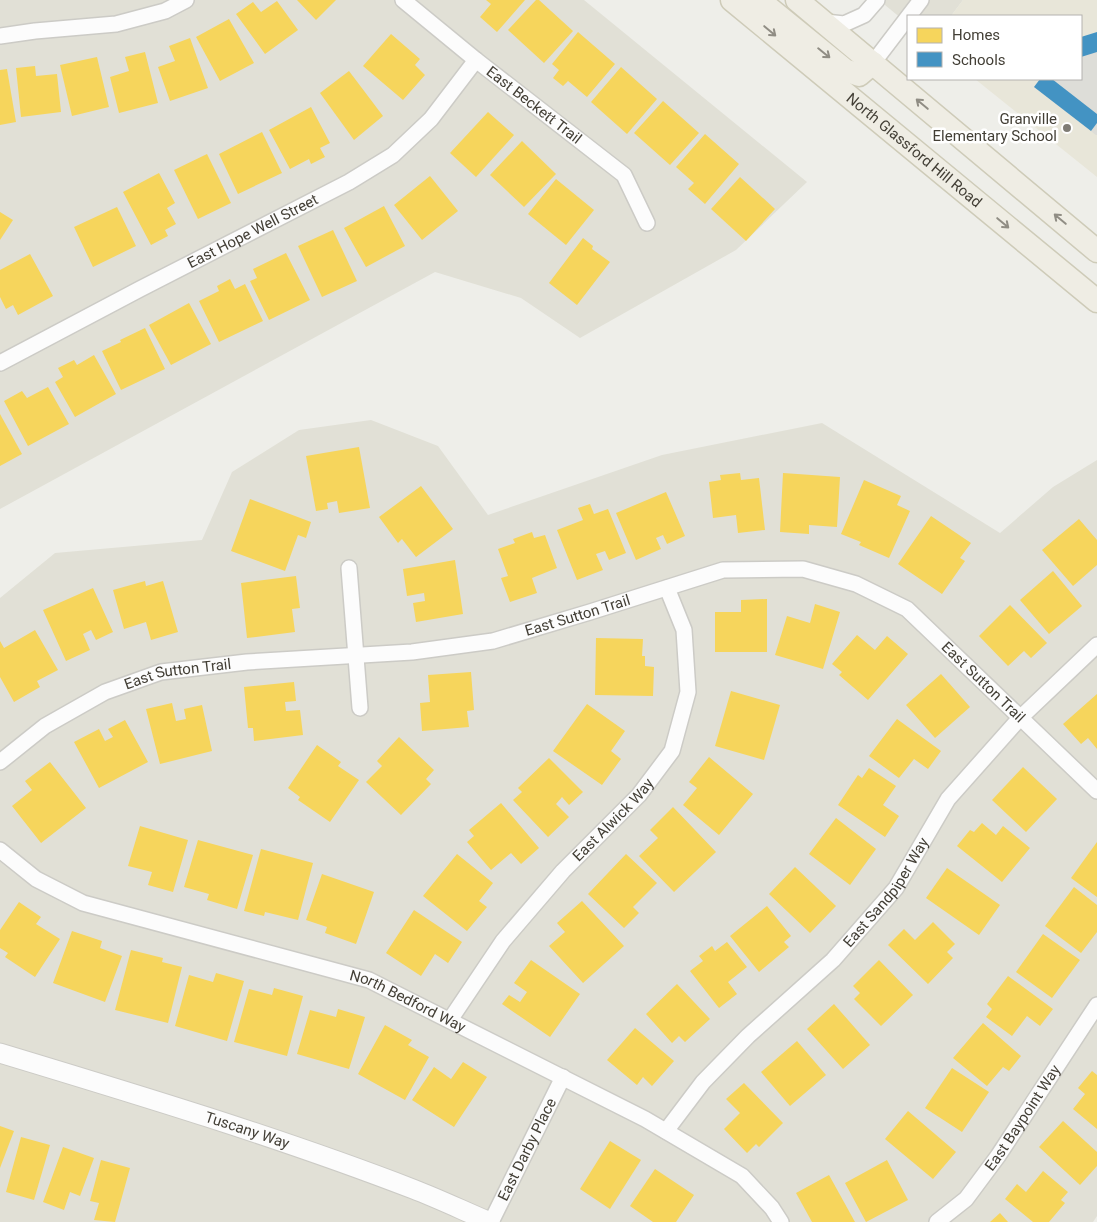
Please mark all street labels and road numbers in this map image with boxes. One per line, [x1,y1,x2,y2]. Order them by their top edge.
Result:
street label: East Beckett Trail [483,62,585,148]
street label: North Glassford Hill Road [843,89,985,211]
street label: East Hope Well Street [184,190,321,272]
street label: East Sutton Trail [523,591,632,640]
street label: East Sutton Trail [938,638,1029,726]
street label: East Sutton Trail [122,655,232,693]
street label: East Alwick Way [569,775,657,865]
street label: East Sandpiper Way [839,834,932,951]
street label: North Bedford Way [348,966,469,1036]
street label: East Baypoint Way [981,1061,1064,1175]
street label: East Darby Place [494,1095,560,1204]
street label: Tuscany Way [203,1108,292,1153]

